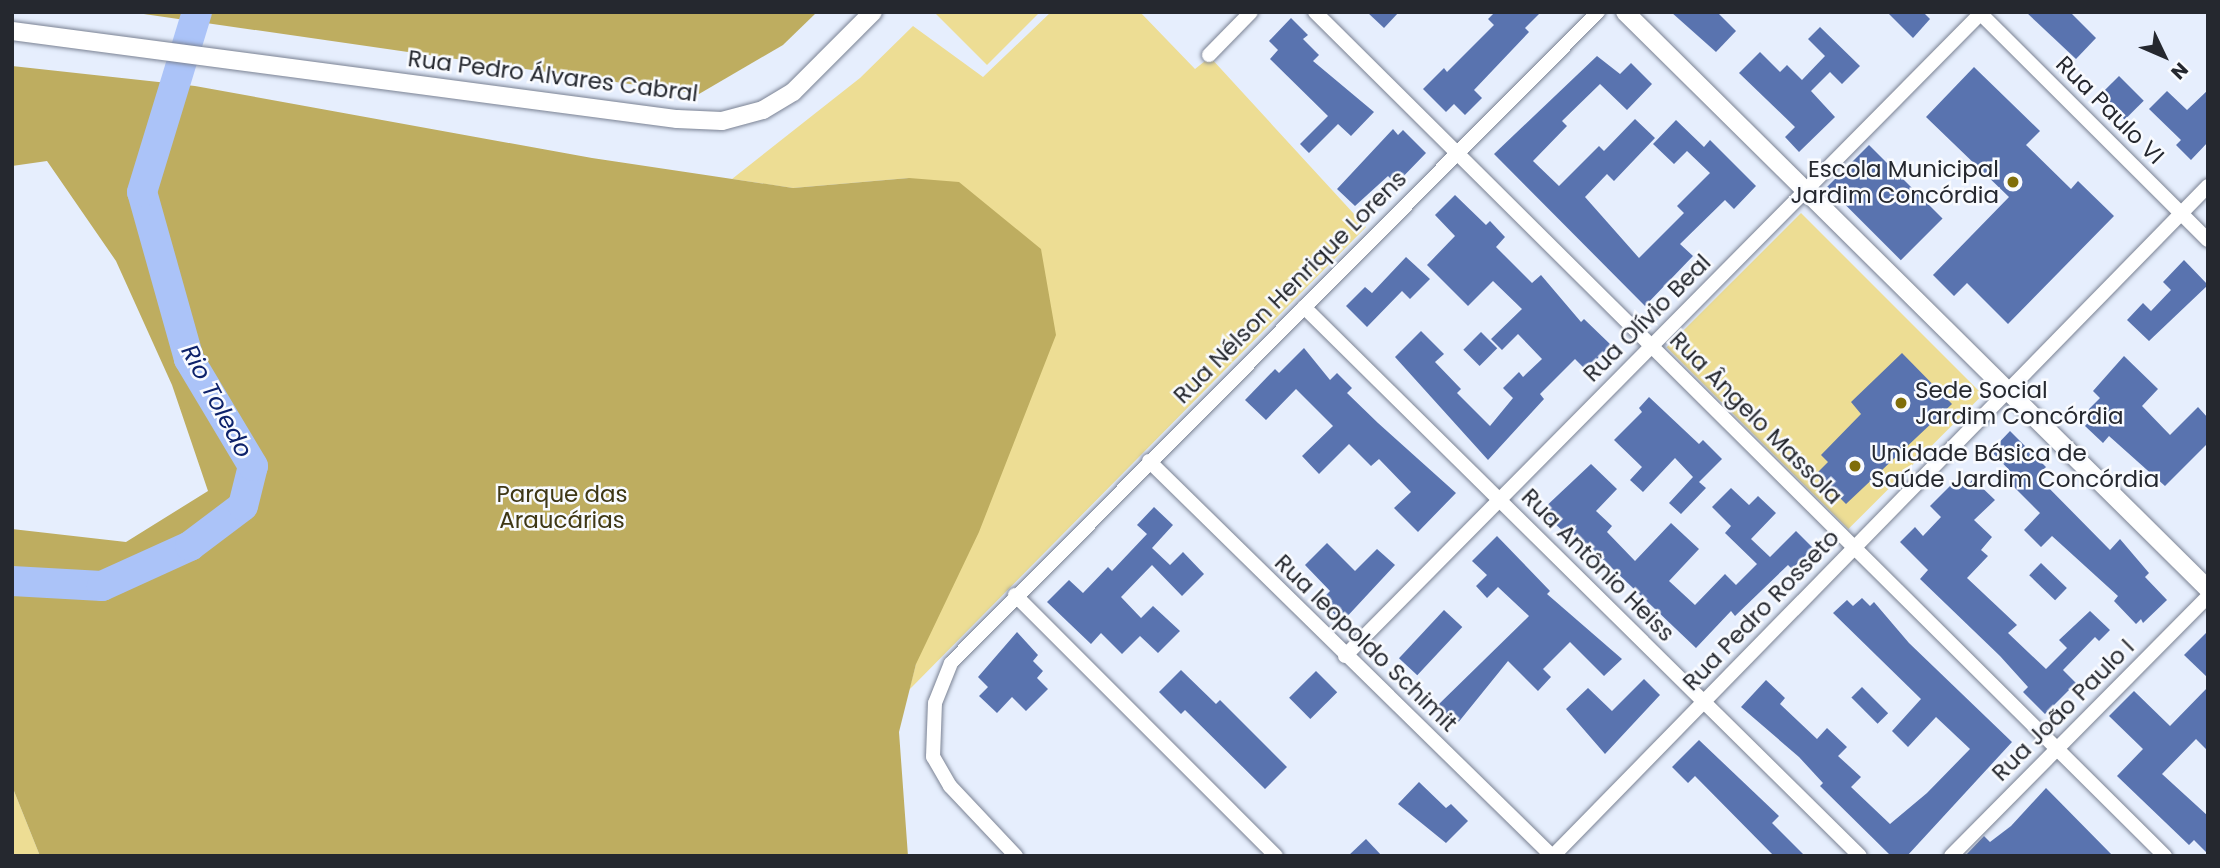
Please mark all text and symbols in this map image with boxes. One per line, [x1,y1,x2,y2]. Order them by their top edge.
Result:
north arrow [2129,21,2199,91]
street label: Rua Pedro Álvares Cabral [406,44,700,108]
street label: Rua Paulo VI [2050,50,2170,170]
text: N [2165,56,2194,85]
place label: Escola Municipal Jardim Concórdia [1790,155,1999,209]
street label: Rua Nélson Henrique Lorens [1168,165,1412,409]
marker: Escola Municipal Jardim Concórdia [2005,174,2021,190]
street label: Rua Olívio Beal [1578,249,1716,387]
street label: Rua Ângelo Massola [1664,326,1848,510]
water label: Rio Toledo [175,340,259,462]
place label: Sede Social Jardim Concórdia [1915,376,2124,430]
marker: Sede Social Jardim Concórdia [1893,395,1909,411]
place label: Unidade Básica de Saúde Jardim Concórdia [1871,439,2159,493]
marker: Unidade Básica de Saúde Jardim Concórdia [1845,456,1865,476]
park label: Parque das Araucárias [496,480,628,534]
street label: Rua Antônio Heiss [1516,483,1680,647]
street label: Rua Pedro Rosseto [1677,524,1845,696]
street label: Rua leopoldo Schimit [1269,549,1463,737]
street label: Rua João Paulo I [1986,633,2140,787]

